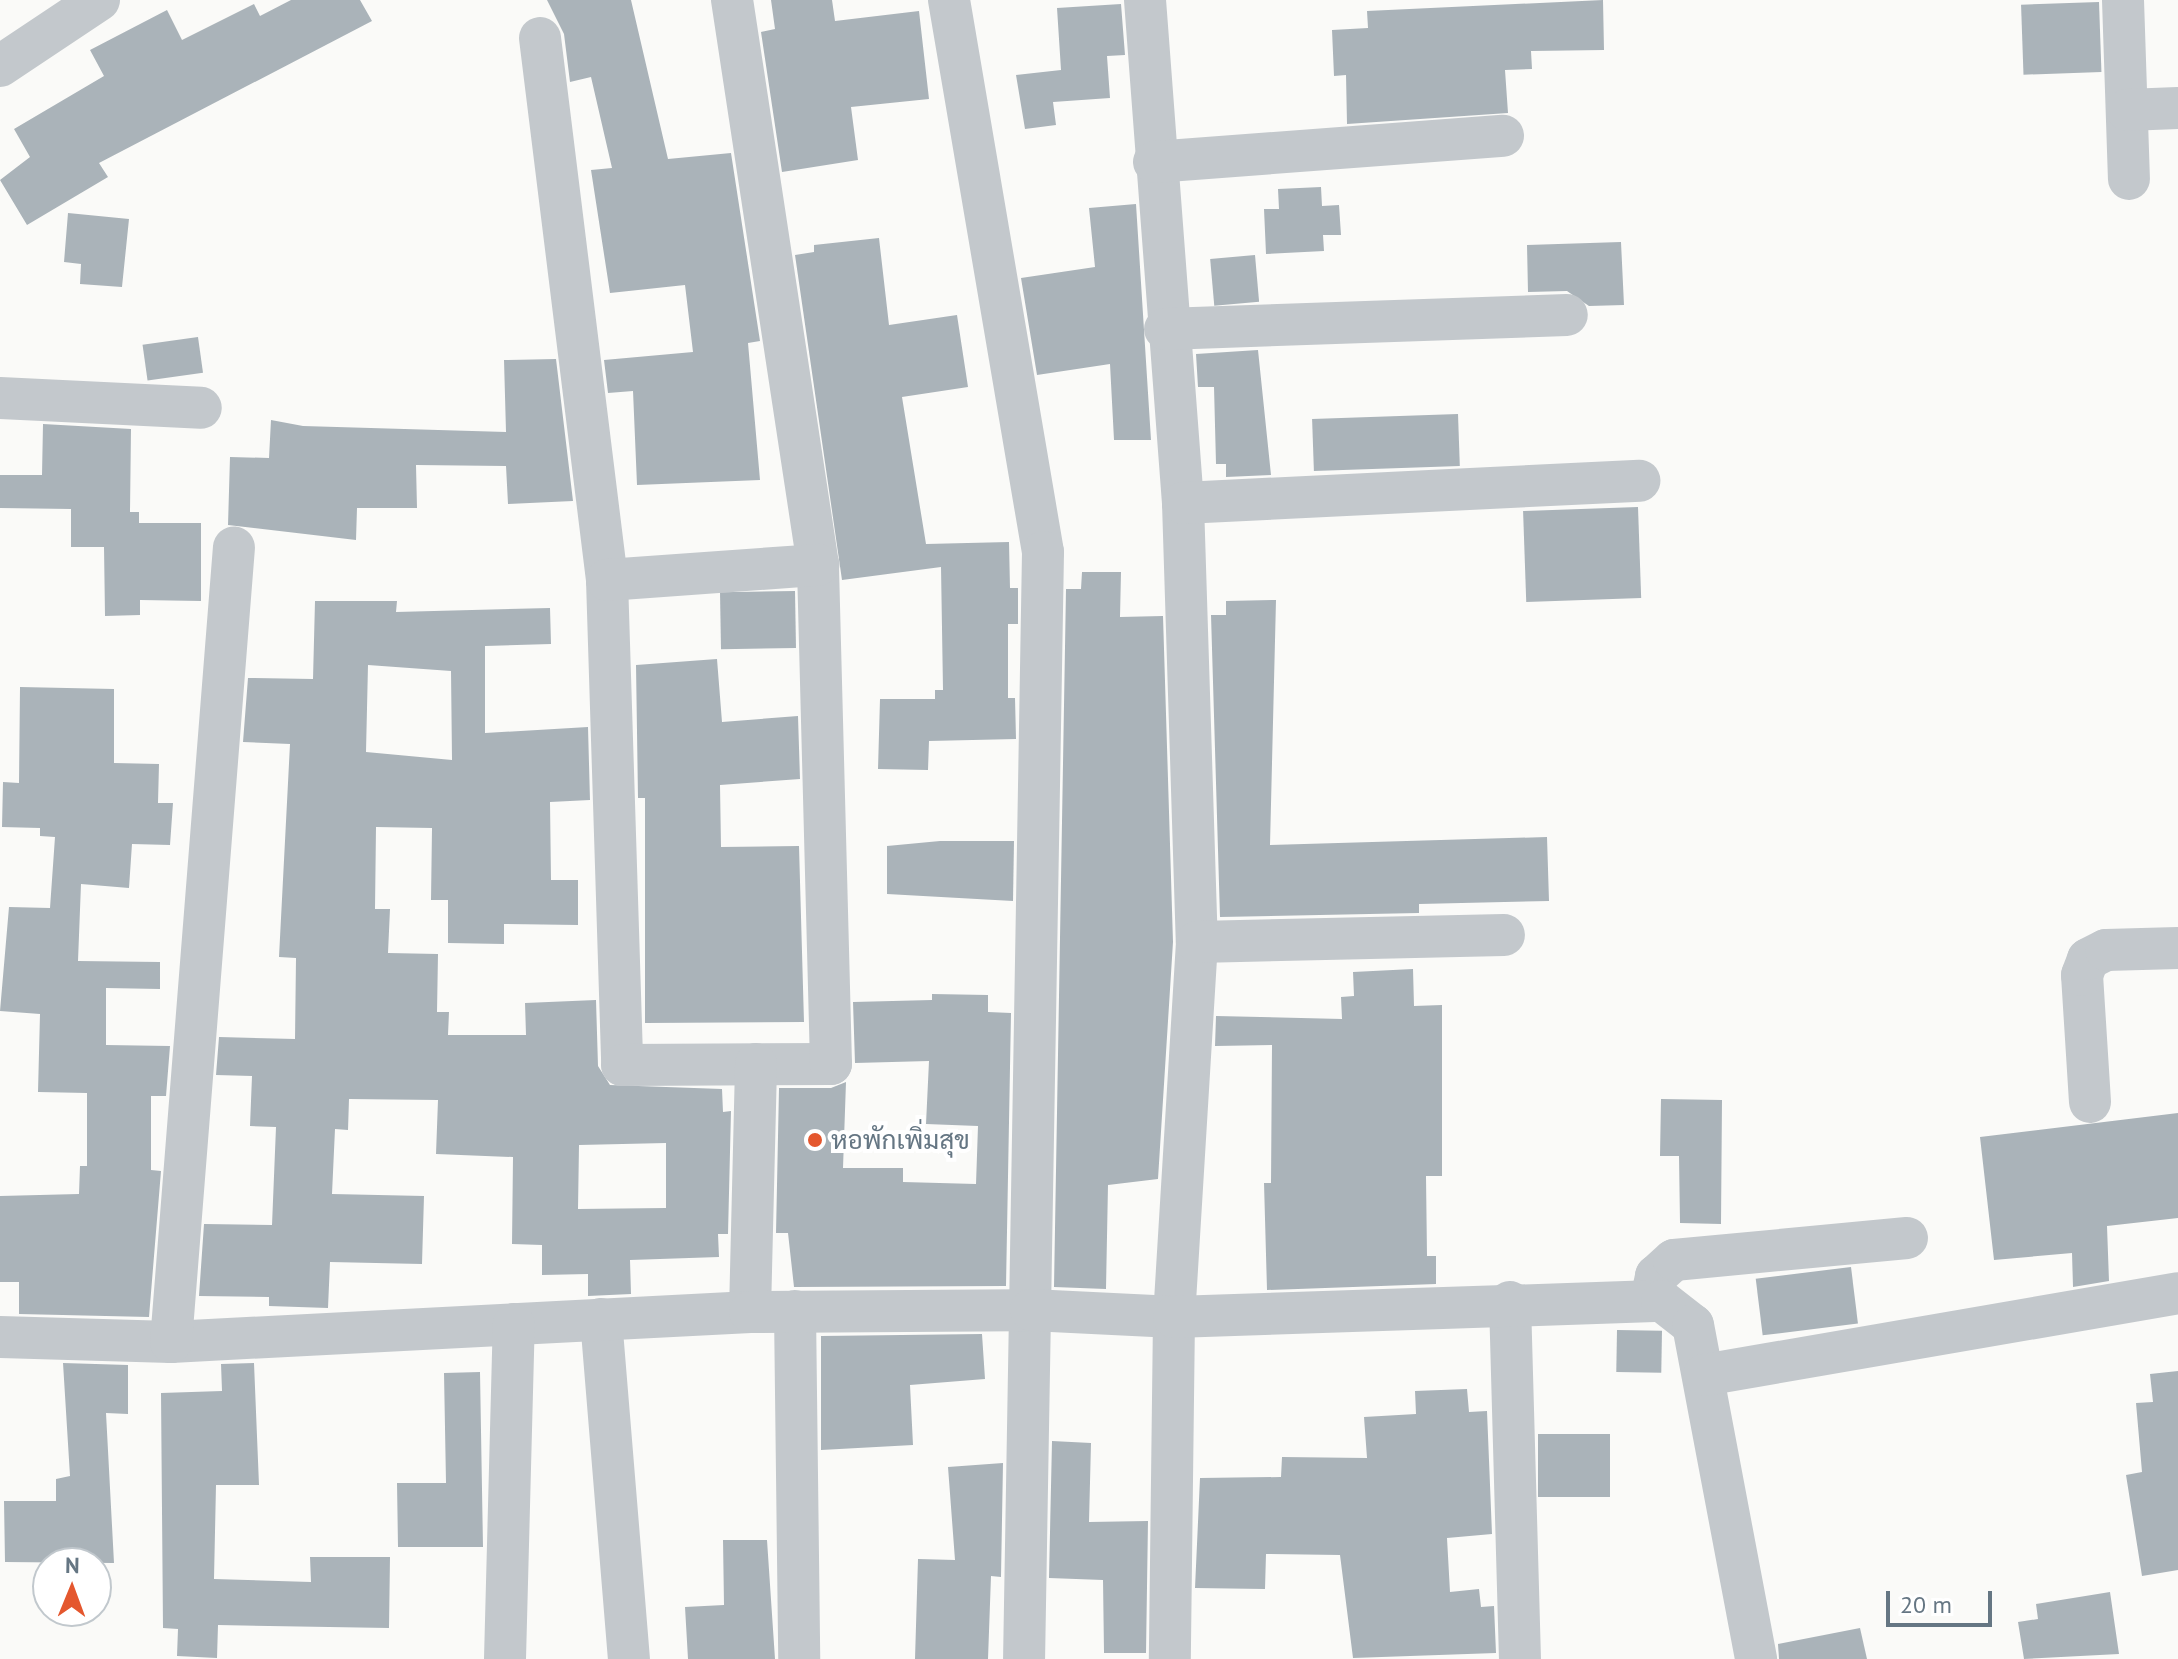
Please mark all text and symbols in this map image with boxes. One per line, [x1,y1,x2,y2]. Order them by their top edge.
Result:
place label: หอพักเพิ่มสุข [831,1124,970,1156]
marker: หอพักเพิ่มสุข [806,1131,824,1149]
north arrow [32,1547,112,1627]
text: N [65,1551,80,1579]
scale bar [1890,1575,1996,1625]
text: 20 m [1900,1589,1952,1620]

